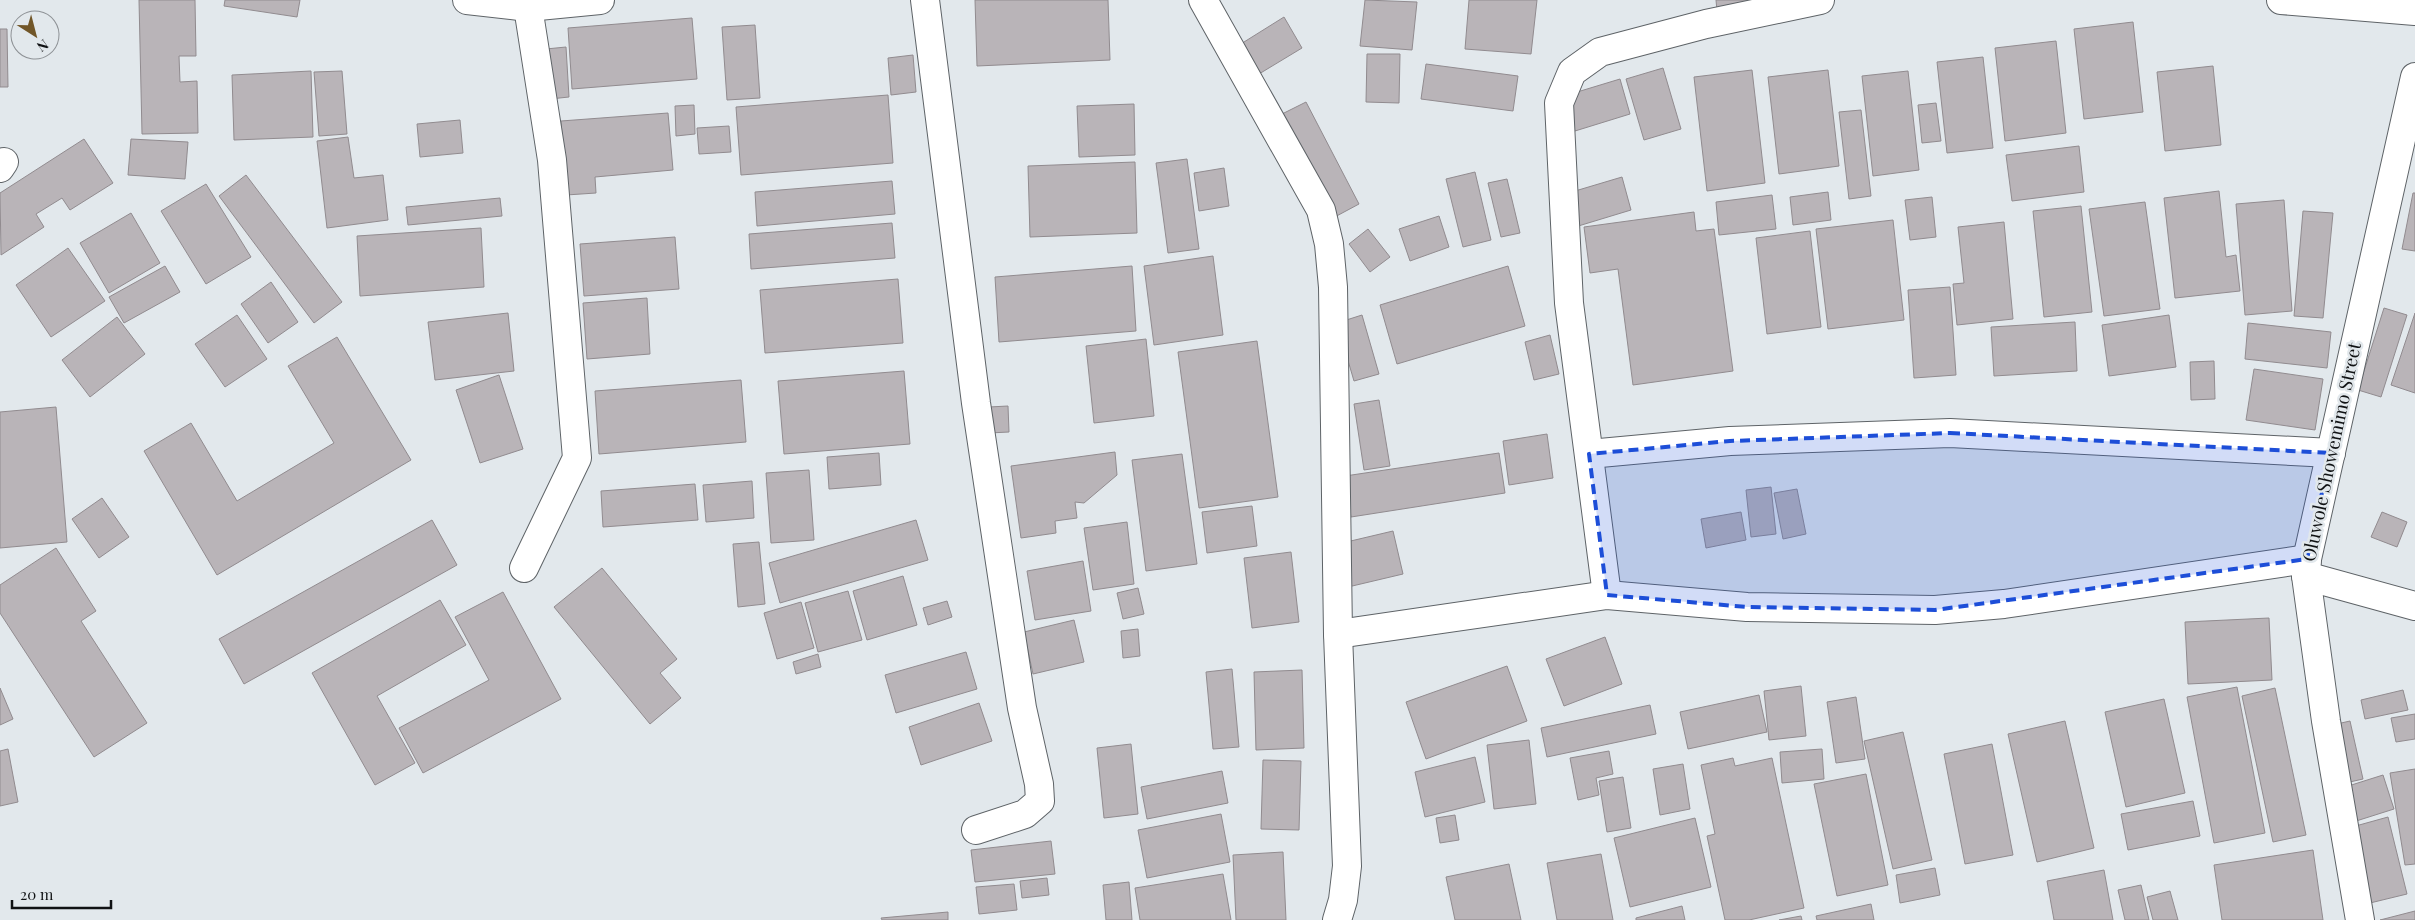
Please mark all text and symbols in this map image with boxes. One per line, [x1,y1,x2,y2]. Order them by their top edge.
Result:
north arrow [10,10,60,60]
text: N [33,35,53,57]
street label: Oluwole Showemimo Street [2296,339,2366,564]
scale bar [12,878,111,910]
text: 20 m [20,884,54,904]

